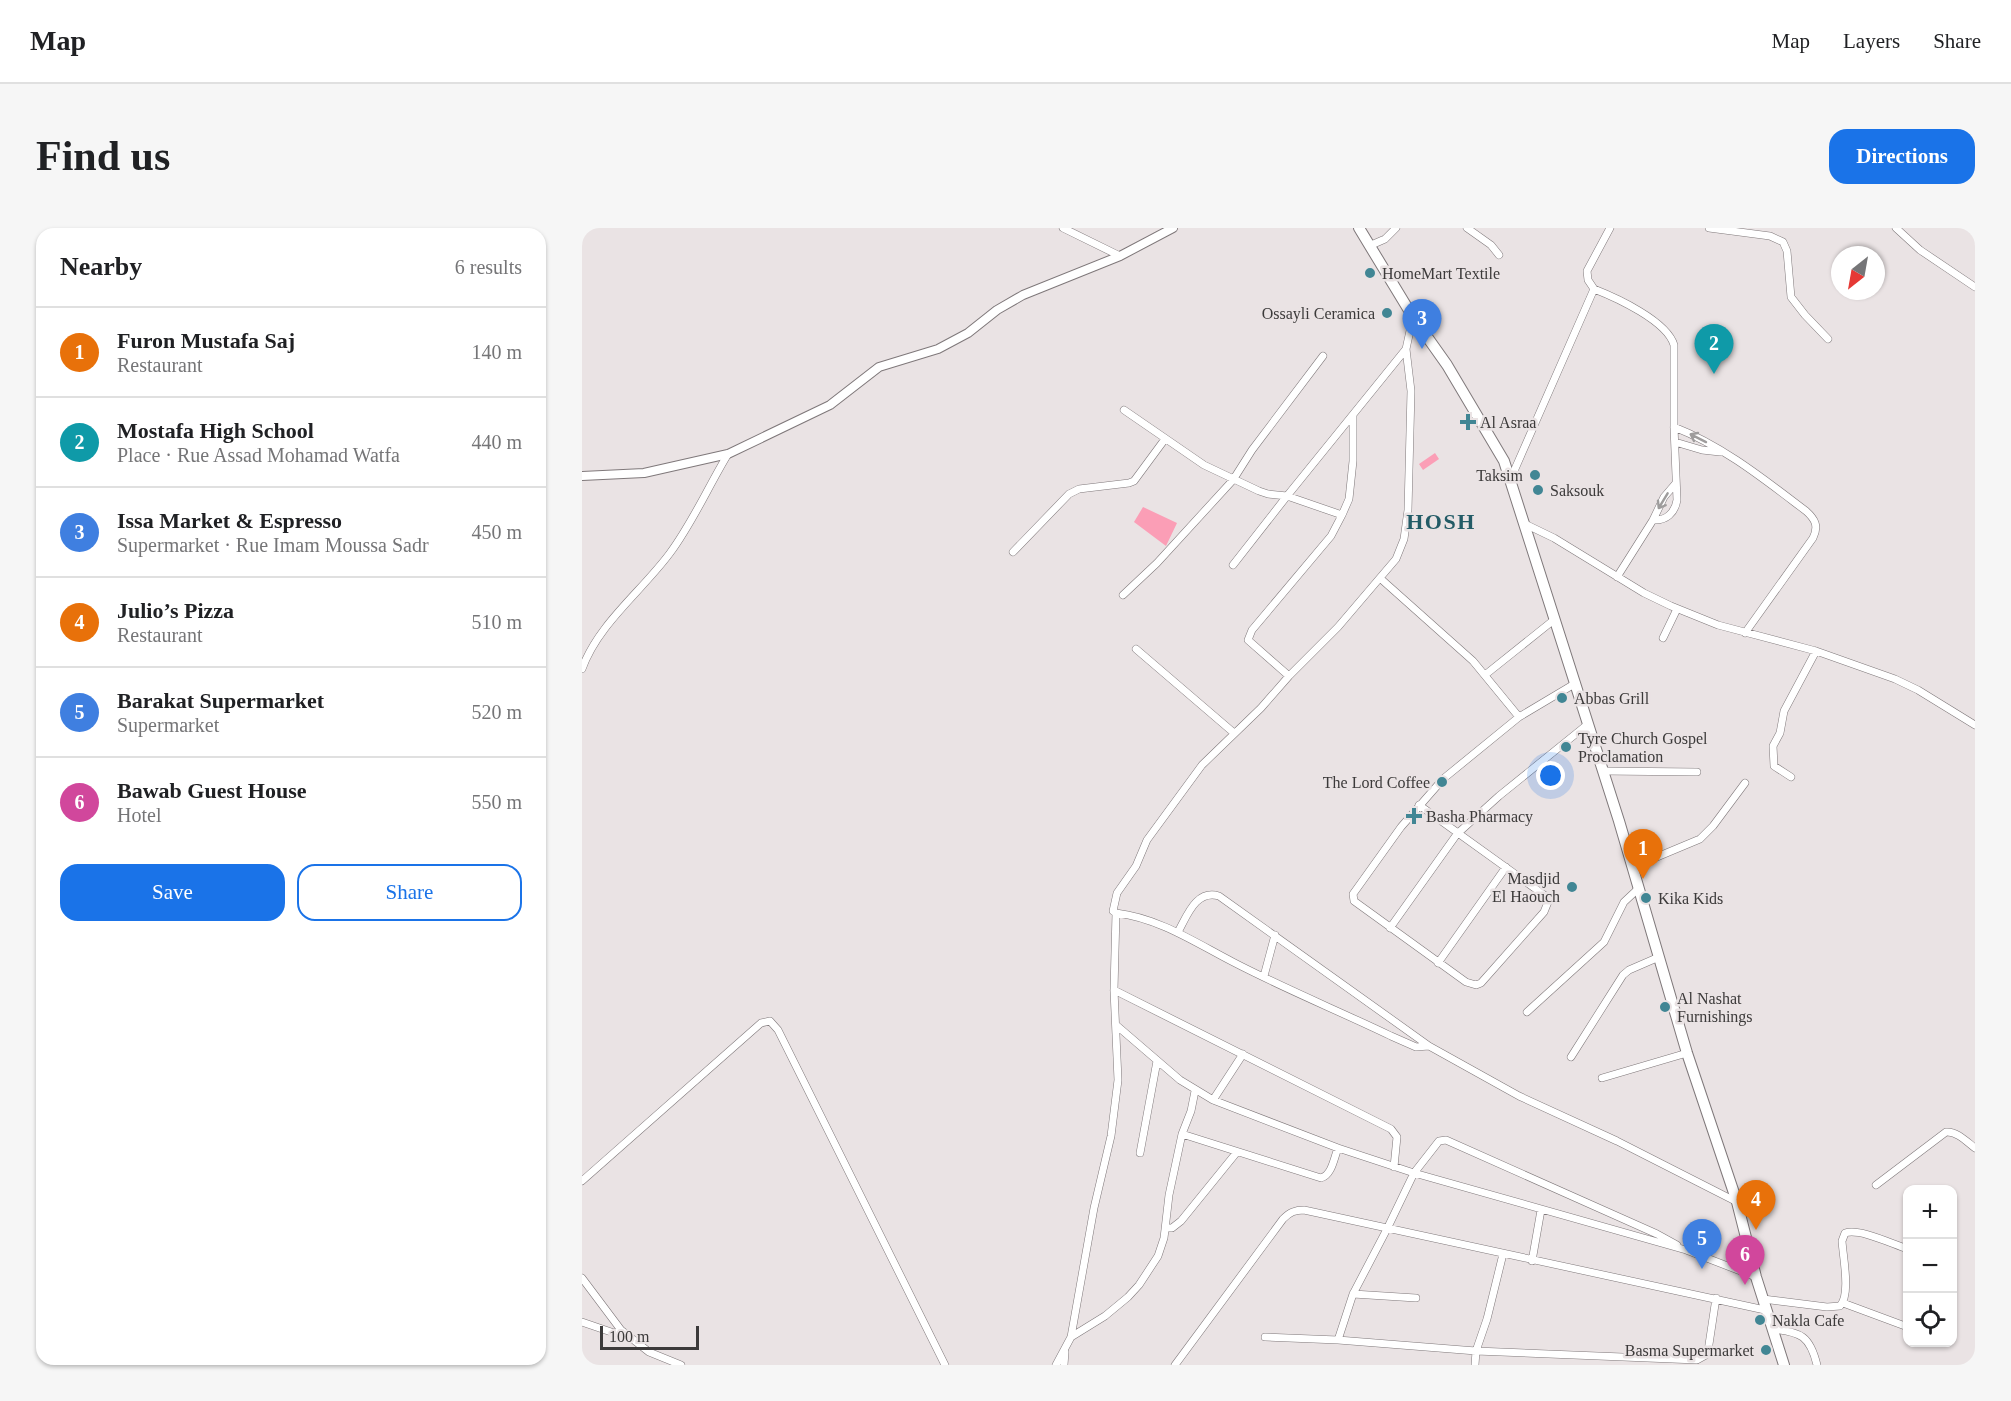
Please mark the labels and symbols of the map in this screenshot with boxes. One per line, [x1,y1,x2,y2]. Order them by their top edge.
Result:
north arrow [1831,246,1885,300]
place label: HomeMart Textile [1382,265,1500,282]
marker: HomeMart Textile [1363,266,1377,280]
pin: 3 [1402,300,1442,349]
place label: Ossayli Ceramica [1262,305,1375,323]
marker: Ossayli Ceramica [1380,306,1394,320]
pin: 2 [1694,324,1734,374]
place label: Al Asraa [1480,414,1536,431]
marker: Al Asraa [1461,415,1475,429]
one-way arrow [1690,431,1708,443]
place label: Taksim [1476,467,1524,484]
marker: Taksim [1528,468,1542,482]
place label: Saksouk [1550,482,1604,499]
marker: Saksouk [1531,483,1545,497]
one-way arrow [1657,492,1669,509]
district label: HOSH [1406,509,1476,534]
place label: Abbas Grill [1574,690,1650,707]
marker: Abbas Grill [1555,691,1569,705]
place label: Tyre Church Gospel Proclamation [1578,730,1708,765]
marker: Tyre Church Gospel Proclamation [1559,740,1573,754]
your location [1536,761,1565,790]
place label: The Lord Coffee [1323,774,1430,791]
marker: The Lord Coffee [1435,775,1449,789]
place label: Basha Pharmacy [1426,808,1533,826]
marker: Basha Pharmacy [1407,809,1421,823]
pin: 1 [1624,830,1662,879]
place label: Masdjid El Haouch [1492,870,1560,905]
marker: Masdjid El Haouch [1565,880,1579,894]
place label: Kika Kids [1658,890,1723,907]
marker: Kika Kids [1639,891,1653,905]
place label: Al Nashat Furnishings [1677,990,1753,1026]
marker: Al Nashat Furnishings [1658,1000,1672,1014]
pin: 4 [1736,1180,1776,1230]
pin: 5 [1682,1220,1722,1269]
pin: 6 [1726,1236,1764,1285]
place label: Nakla Cafe [1772,1312,1844,1329]
marker: Nakla Cafe [1753,1313,1767,1327]
scale bar [600,1323,699,1350]
place label: Basma Supermarket [1625,1342,1755,1360]
marker: Basma Supermarket [1759,1343,1773,1357]

